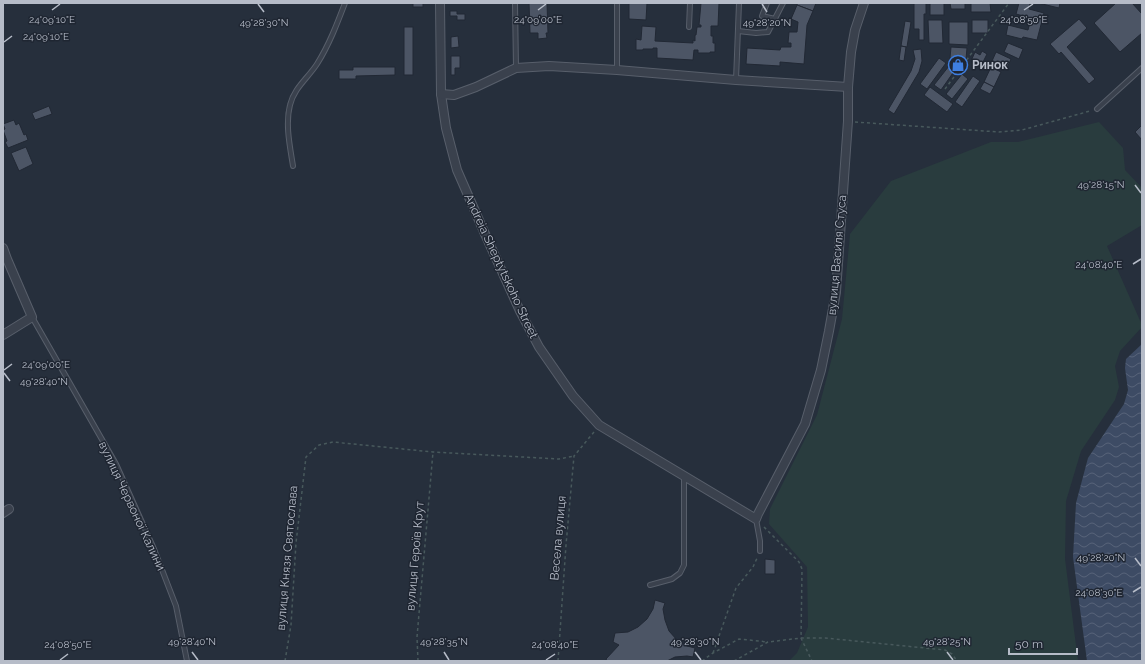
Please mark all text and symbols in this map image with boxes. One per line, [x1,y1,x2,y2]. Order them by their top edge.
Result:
text: 24°09'10"E [29,14,75,25]
text: 24°09'00"E [514,14,562,25]
text: 24°08'50"E [1000,14,1048,25]
text: 49°28'30"N [240,17,288,28]
text: 49°28'20"N [743,17,791,28]
text: 24°09'10"E [23,31,69,42]
shop icon: Ринок [947,54,969,76]
place label: Ринок [972,58,1008,72]
text: 49°28'15"N [1077,179,1125,190]
street label: Andreia Sheptytskoho Street [461,191,541,341]
street label: вулиця Василя Стуса [825,194,849,316]
text: 24°08'40"E [1076,259,1122,270]
text: 24°09'00"E [22,359,70,370]
text: 49°28'40"N [20,376,68,387]
street label: вулиця Червоної Калини [96,439,168,573]
street label: вулиця Князя Святослава [274,485,300,631]
street label: Весела вулиця [547,495,569,581]
street label: вулиця Героїв Крут [403,500,427,611]
text: 49°28'20"N [1077,552,1125,563]
text: 24°08'30"E [1075,587,1123,598]
scale bar [1009,630,1077,656]
text: 49°28'40"N [168,636,216,647]
text: 49°28'35"N [420,636,468,647]
text: 49°28'30"N [671,636,719,647]
text: 49°28'25"N [923,636,971,647]
text: 50 m [1015,637,1043,651]
text: 24°08'50"E [44,639,92,650]
text: 24°08'40"E [532,639,578,650]

